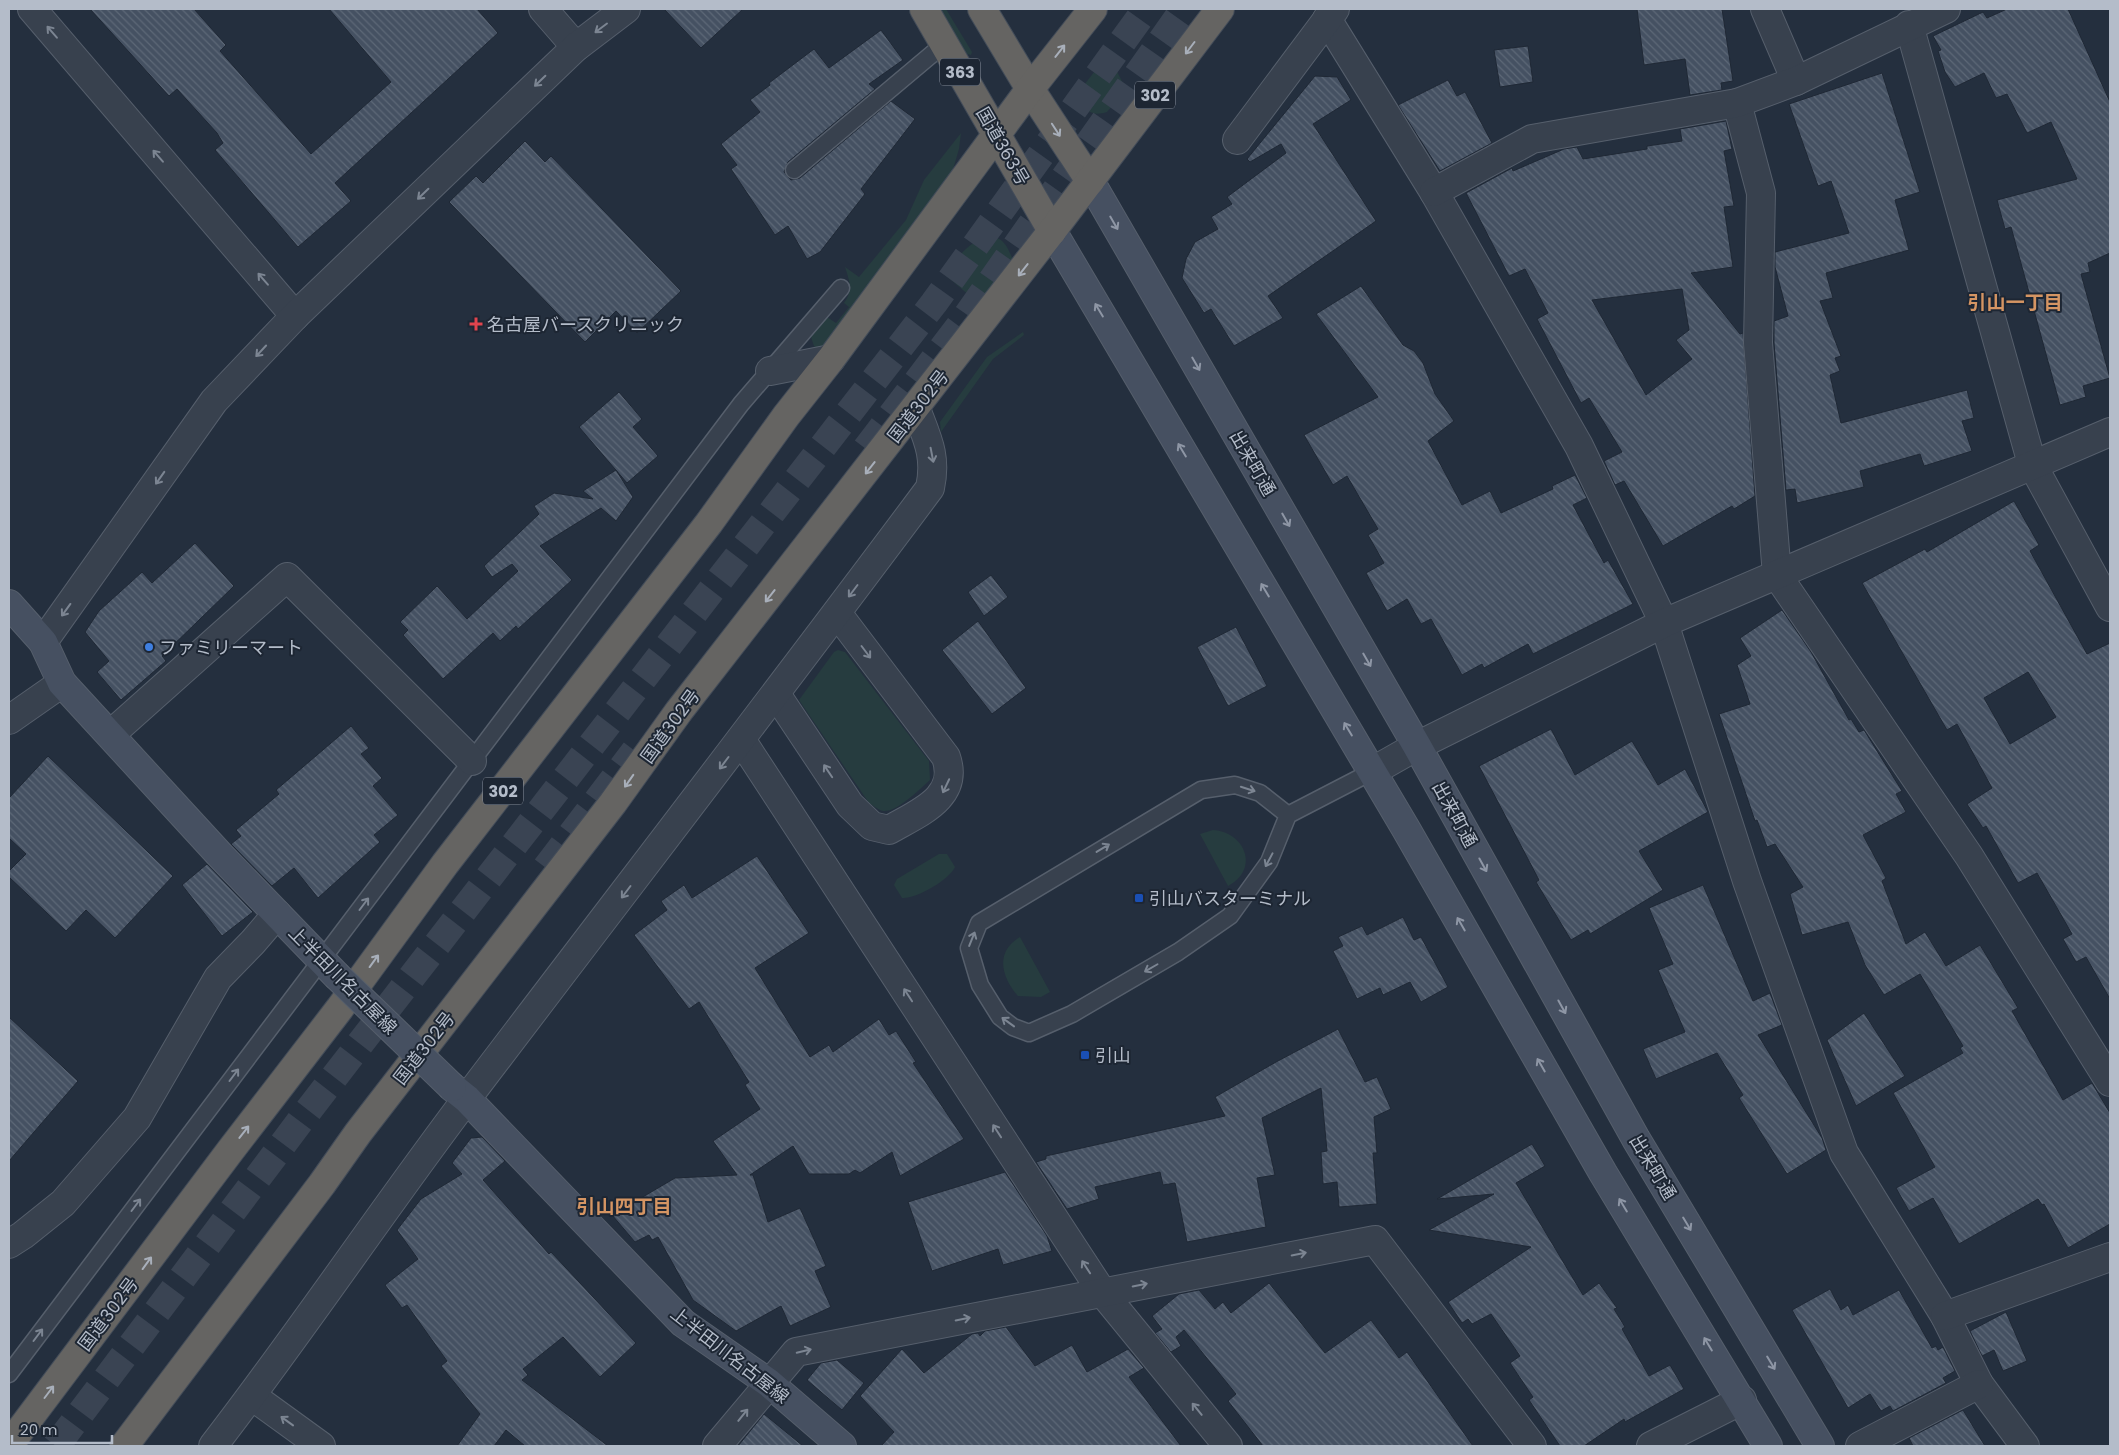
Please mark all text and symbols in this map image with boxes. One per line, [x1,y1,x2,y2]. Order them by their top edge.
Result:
one-way arrow [594,23,608,33]
one-way arrow [46,26,57,39]
one-way arrow [1185,41,1196,54]
one-way arrow [1055,45,1066,58]
road number: 363 [940,58,980,86]
one-way arrow [534,75,547,87]
road number: 302 [1135,82,1175,108]
street label: 国道363号 [971,102,1035,190]
one-way arrow [1051,123,1062,137]
one-way arrow [152,149,163,162]
one-way arrow [417,188,430,200]
one-way arrow [1109,216,1119,231]
one-way arrow [1017,263,1028,276]
one-way arrow [258,273,269,286]
district label: 引山一丁目 [1967,289,2063,316]
one-way arrow [1094,303,1104,317]
place label: 名古屋バースクリニック [487,312,684,337]
marker: 名古屋バースクリニック [469,317,483,331]
one-way arrow [255,345,267,358]
one-way arrow [1191,356,1201,370]
street label: 国道302号 [882,364,954,448]
street label: 出来町通 [1224,426,1282,500]
one-way arrow [1177,443,1187,457]
one-way arrow [927,446,937,462]
one-way arrow [865,461,876,474]
one-way arrow [155,471,165,485]
one-way arrow [1281,512,1291,526]
one-way arrow [1259,583,1269,597]
one-way arrow [848,584,859,597]
one-way arrow [765,589,776,602]
one-way arrow [60,603,71,616]
place label: ファミリーマート [159,635,303,660]
marker: ファミリーマート [143,641,155,653]
one-way arrow [861,645,872,658]
one-way arrow [1363,653,1373,667]
street label: 国道302号 [635,684,705,768]
one-way arrow [1342,723,1352,737]
one-way arrow [719,756,730,769]
one-way arrow [822,764,833,778]
one-way arrow [624,773,634,787]
street label: 出来町通 [1427,776,1483,852]
road number: 302 [483,778,523,804]
one-way arrow [940,778,950,793]
one-way arrow [1240,785,1256,794]
one-way arrow [1095,843,1110,852]
one-way arrow [1264,852,1273,867]
one-way arrow [1479,857,1489,872]
one-way arrow [620,885,631,898]
place label: 引山バスターミナル [1149,886,1311,911]
marker: 引山バスターミナル [1133,892,1145,904]
one-way arrow [358,898,369,911]
one-way arrow [1455,917,1465,931]
street label: 上半田川名古屋線 [283,920,403,1040]
one-way arrow [968,932,977,947]
one-way arrow [369,954,379,968]
one-way arrow [1144,963,1159,973]
one-way arrow [903,988,913,1002]
one-way arrow [1558,1000,1568,1014]
street label: 国道302号 [388,1006,460,1090]
one-way arrow [1001,1017,1015,1027]
place label: 引山 [1095,1043,1131,1068]
marker: 引山 [1079,1049,1091,1061]
one-way arrow [1536,1058,1546,1073]
one-way arrow [229,1068,239,1082]
one-way arrow [991,1125,1001,1139]
one-way arrow [238,1126,249,1139]
street label: 出来町通 [1624,1130,1682,1204]
district label: 引山四丁目 [576,1193,672,1220]
one-way arrow [131,1198,141,1212]
one-way arrow [1618,1199,1628,1213]
one-way arrow [1682,1216,1692,1230]
one-way arrow [1291,1249,1307,1259]
one-way arrow [142,1256,152,1270]
one-way arrow [1080,1261,1090,1275]
street label: 国道302号 [72,1272,144,1356]
one-way arrow [1131,1280,1147,1289]
street label: 上半田川名古屋線 [666,1301,794,1409]
one-way arrow [955,1314,971,1324]
one-way arrow [33,1328,43,1342]
one-way arrow [1702,1338,1712,1352]
one-way arrow [795,1346,811,1355]
one-way arrow [1767,1355,1777,1369]
one-way arrow [44,1385,54,1399]
one-way arrow [1191,1402,1202,1415]
one-way arrow [738,1408,749,1421]
scale bar [12,1412,112,1444]
one-way arrow [280,1416,294,1426]
text: 20 m [20,1419,58,1440]

